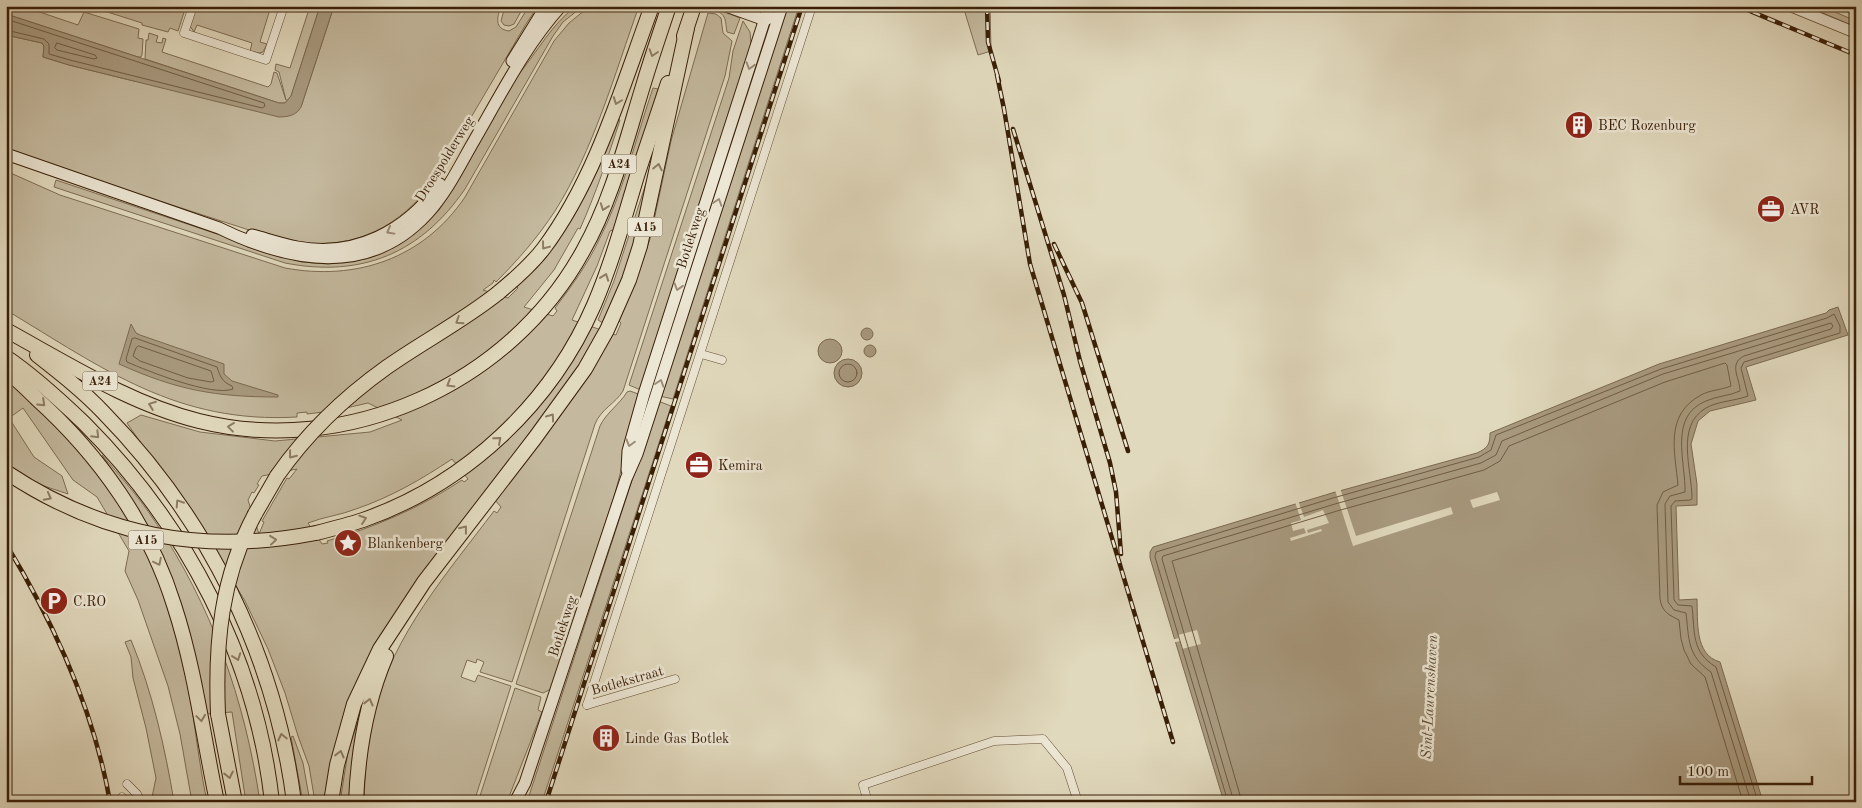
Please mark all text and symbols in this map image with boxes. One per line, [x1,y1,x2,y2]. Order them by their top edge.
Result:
one-way arrow [649,48,659,56]
one-way arrow [746,62,756,70]
one-way arrow [613,96,623,105]
building icon: BEC Rozenburg [1564,110,1594,140]
street label: Droespolderweg [413,114,477,205]
place label: BEC Rozenburg [1598,119,1696,133]
road number: A24 [602,154,636,173]
one-way arrow [652,163,663,171]
office icon: AVR [1756,194,1786,224]
one-way arrow [712,198,722,206]
one-way arrow [600,202,610,211]
place label: AVR [1790,203,1819,217]
street label: Botlekweg [675,206,708,271]
road number: A15 [628,218,662,236]
one-way arrow [387,225,396,235]
one-way arrow [542,240,550,249]
one-way arrow [599,273,609,281]
one-way arrow [673,283,683,291]
one-way arrow [455,315,464,325]
road number: A24 [82,372,118,391]
one-way arrow [446,378,455,388]
one-way arrow [654,380,664,388]
one-way arrow [37,398,46,407]
one-way arrow [148,400,157,411]
one-way arrow [545,413,554,423]
one-way arrow [227,422,235,433]
one-way arrow [90,429,99,438]
one-way arrow [492,437,501,446]
one-way arrow [626,438,636,446]
one-way arrow [290,449,298,458]
office icon: Kemira [684,450,714,480]
place label: Kemira [718,459,763,473]
one-way arrow [42,491,51,501]
one-way arrow [175,499,185,508]
one-way arrow [358,515,367,525]
one-way arrow [458,525,467,535]
place icon: Blankenberg [333,528,363,558]
road number: A15 [128,530,164,550]
one-way arrow [269,535,277,546]
place label: Blankenberg [367,537,444,551]
one-way arrow [151,557,162,566]
parking icon: C.RO [39,586,69,616]
street label: Botlekweg [547,594,580,659]
place label: C.RO [73,595,106,609]
water label: Sint-Laurenshaven [1420,634,1441,760]
one-way arrow [231,652,241,660]
street label: Botlekstraat [590,664,665,698]
one-way arrow [363,697,374,706]
one-way arrow [196,714,206,723]
building icon: Linde Gas Botlek [591,723,621,753]
one-way arrow [278,732,288,741]
place label: Linde Gas Botlek [625,732,729,746]
one-way arrow [334,749,345,758]
scale bar [1680,753,1812,785]
text: 100 m [1687,765,1729,780]
one-way arrow [223,771,234,780]

